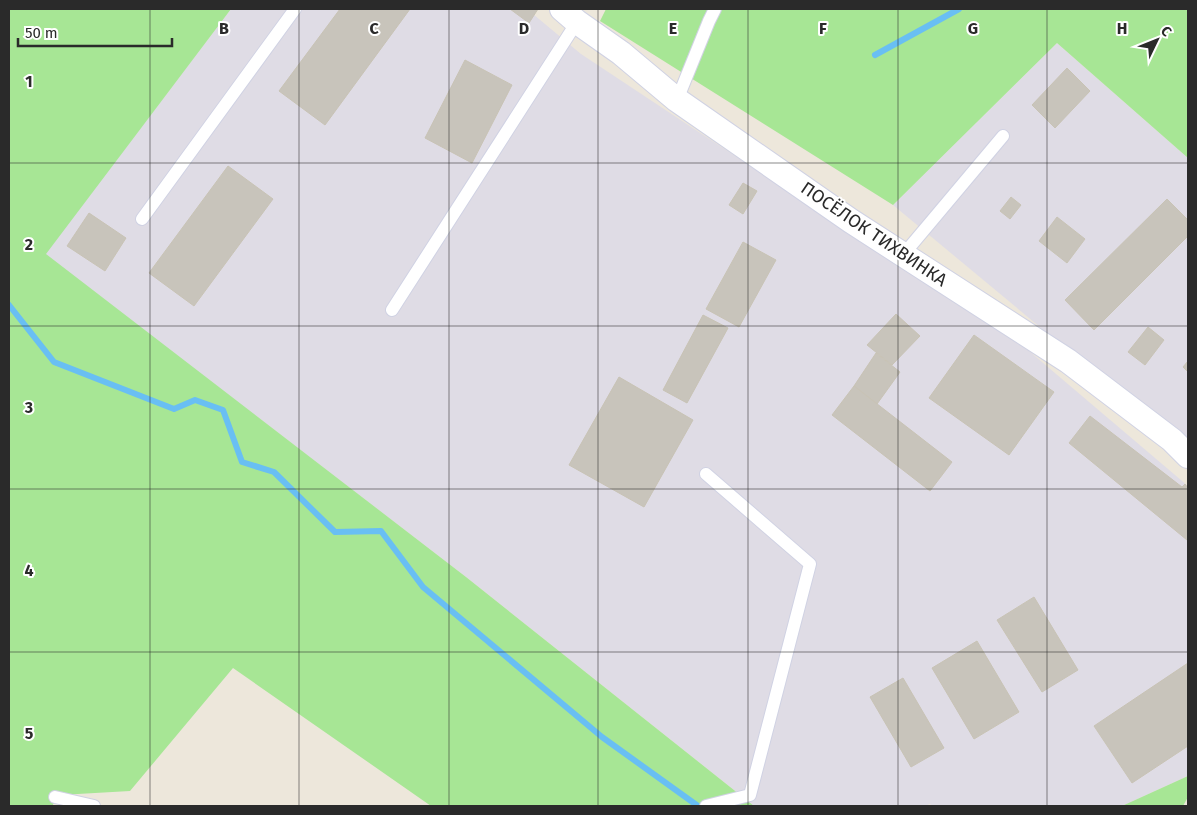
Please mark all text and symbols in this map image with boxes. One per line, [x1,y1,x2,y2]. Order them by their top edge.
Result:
scale bar [18,15,171,47]
north arrow [1132,15,1182,65]
text: B [219,19,229,38]
text: C [369,19,379,38]
text: D [519,19,529,38]
text: E [669,19,677,38]
text: F [819,19,827,38]
text: G [968,19,978,38]
text: H [1117,19,1127,38]
text: С [1157,23,1175,40]
text: 50 m [25,24,58,42]
text: 1 [25,72,33,91]
street label: ПОСЁЛОК ТИХВИНКА [797,177,952,292]
text: 2 [25,235,33,254]
text: 3 [24,398,33,417]
text: 4 [24,561,34,580]
text: 5 [25,724,34,743]

